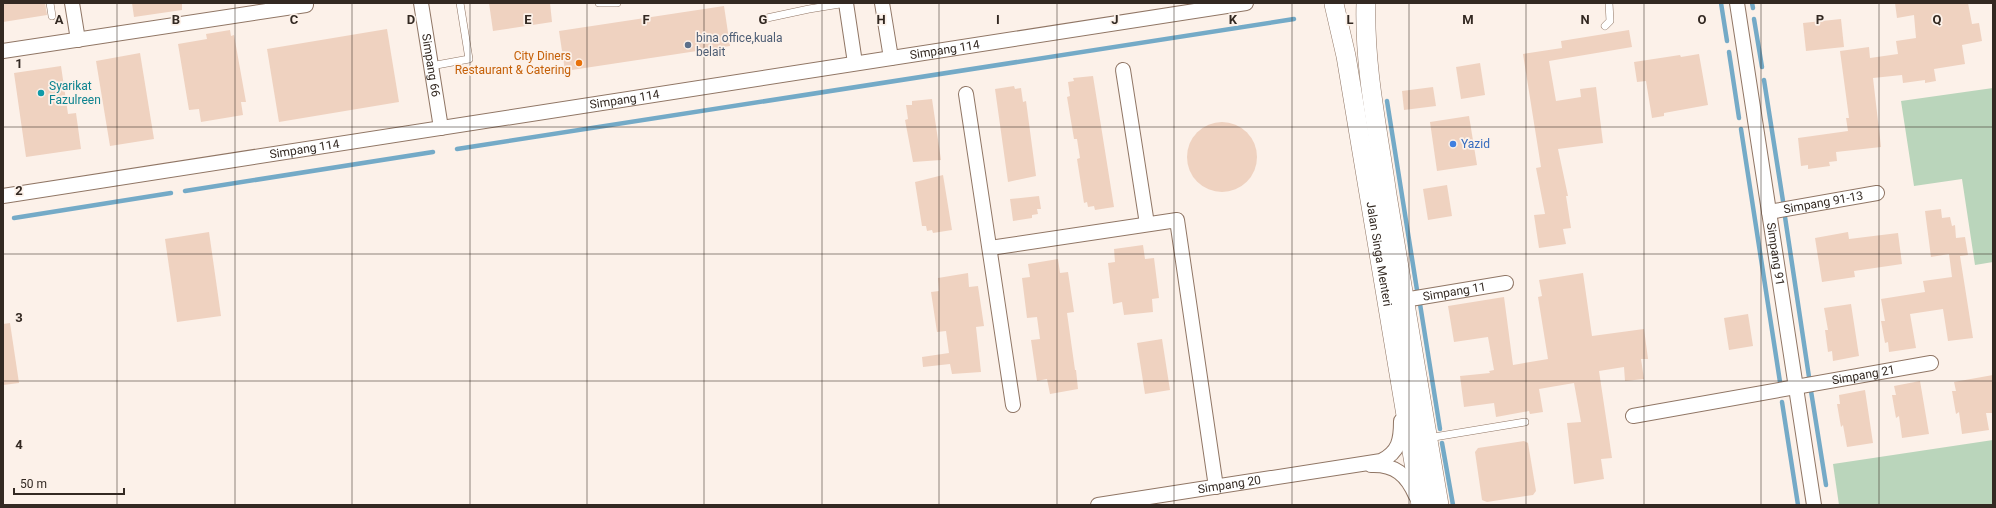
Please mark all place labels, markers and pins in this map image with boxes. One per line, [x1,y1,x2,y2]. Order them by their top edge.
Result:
place label: bina office,kuala belait [696,31,783,59]
marker: bina office,kuala belait [683,40,693,50]
place label: City Diners Restaurant & Catering [455,49,571,77]
marker: City Diners Restaurant & Catering [574,58,584,68]
place label: Syarikat Fazulreen [49,79,101,107]
marker: Syarikat Fazulreen [36,88,46,98]
place label: Yazid [1461,137,1490,151]
marker: Yazid [1448,139,1458,149]

